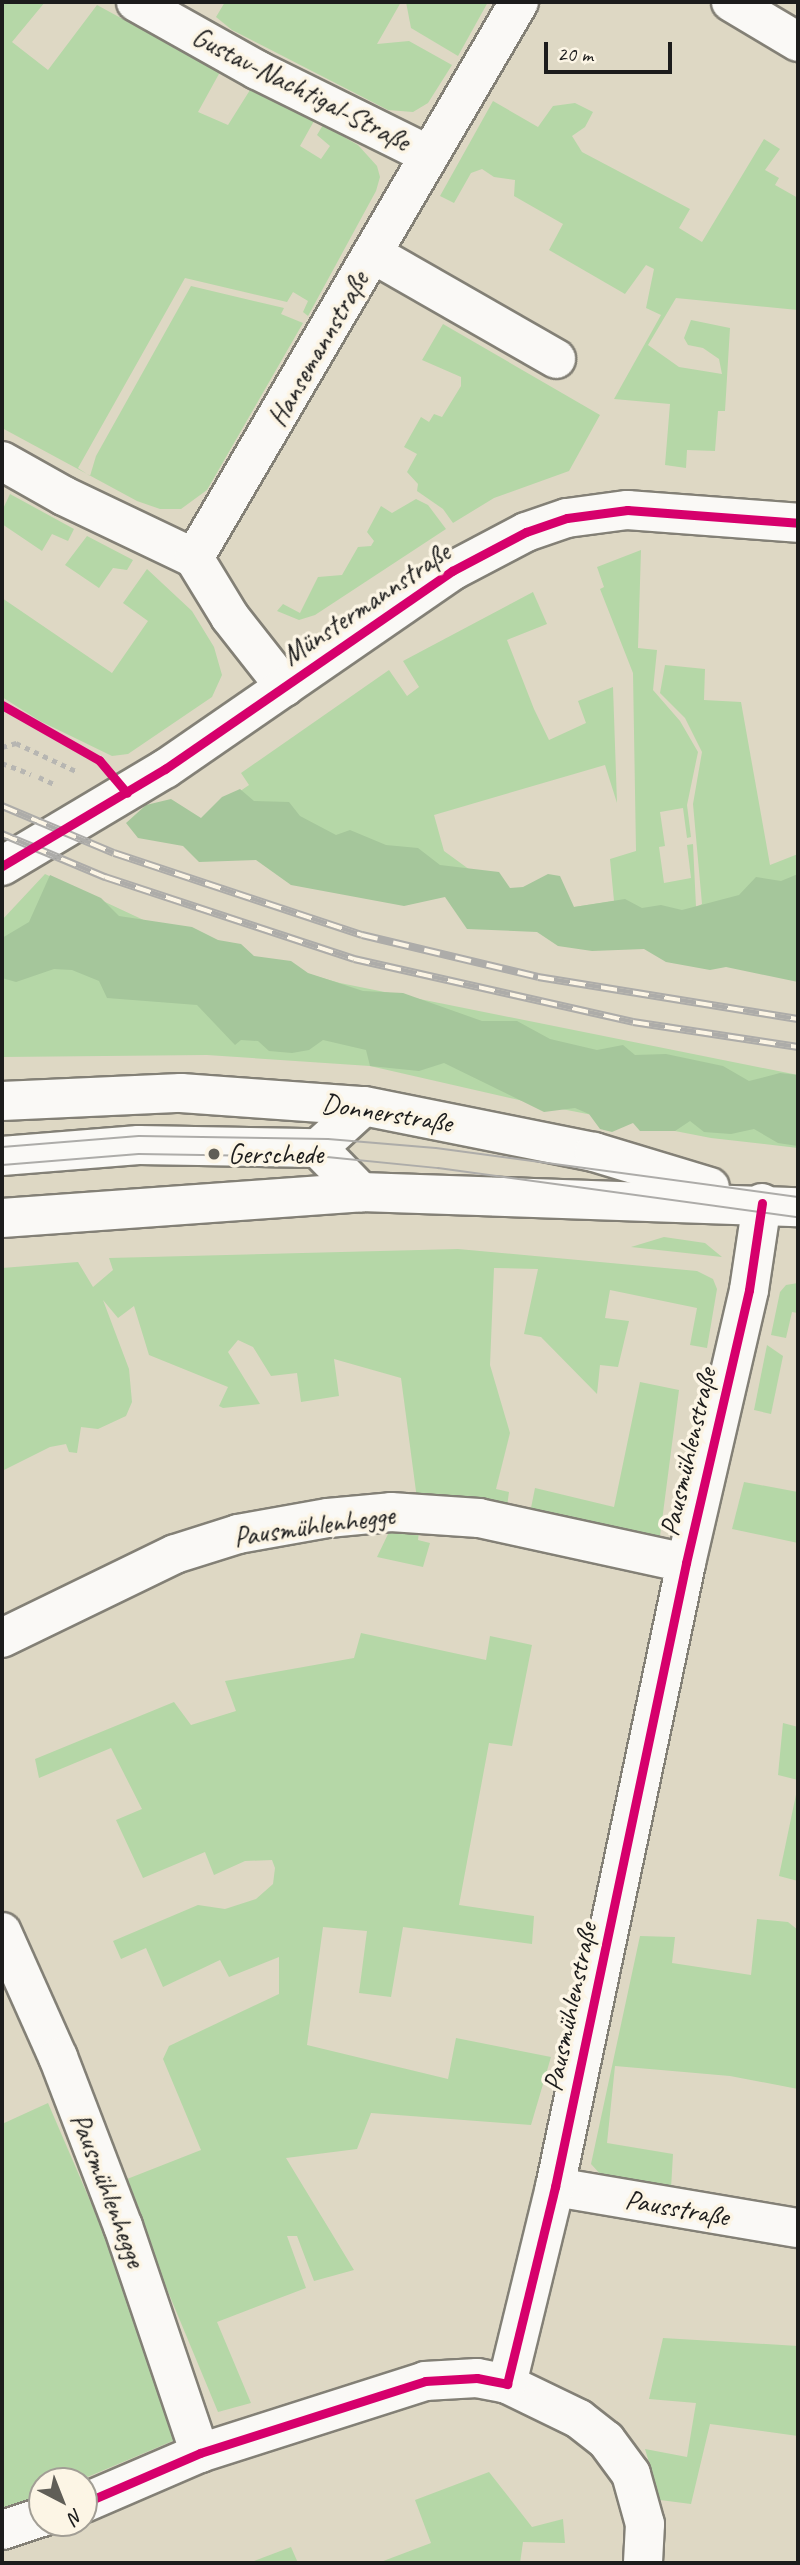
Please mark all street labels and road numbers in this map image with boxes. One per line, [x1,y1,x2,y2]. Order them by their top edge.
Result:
street label: Gustav-Nachtigal-Straße [187,20,415,158]
street label: Hansemannstraße [260,266,376,432]
street label: Münstermannstraße [276,535,456,673]
street label: Donnerstraße [320,1086,454,1140]
street label: Pausmühlenstraße [652,1365,724,1539]
street label: Pausmühlenhegge [231,1498,397,1554]
street label: Pausmühlenstraße [536,1920,604,2094]
street label: Pausmühlenhegge [63,2108,153,2272]
street label: Pausstraße [623,2182,731,2234]

